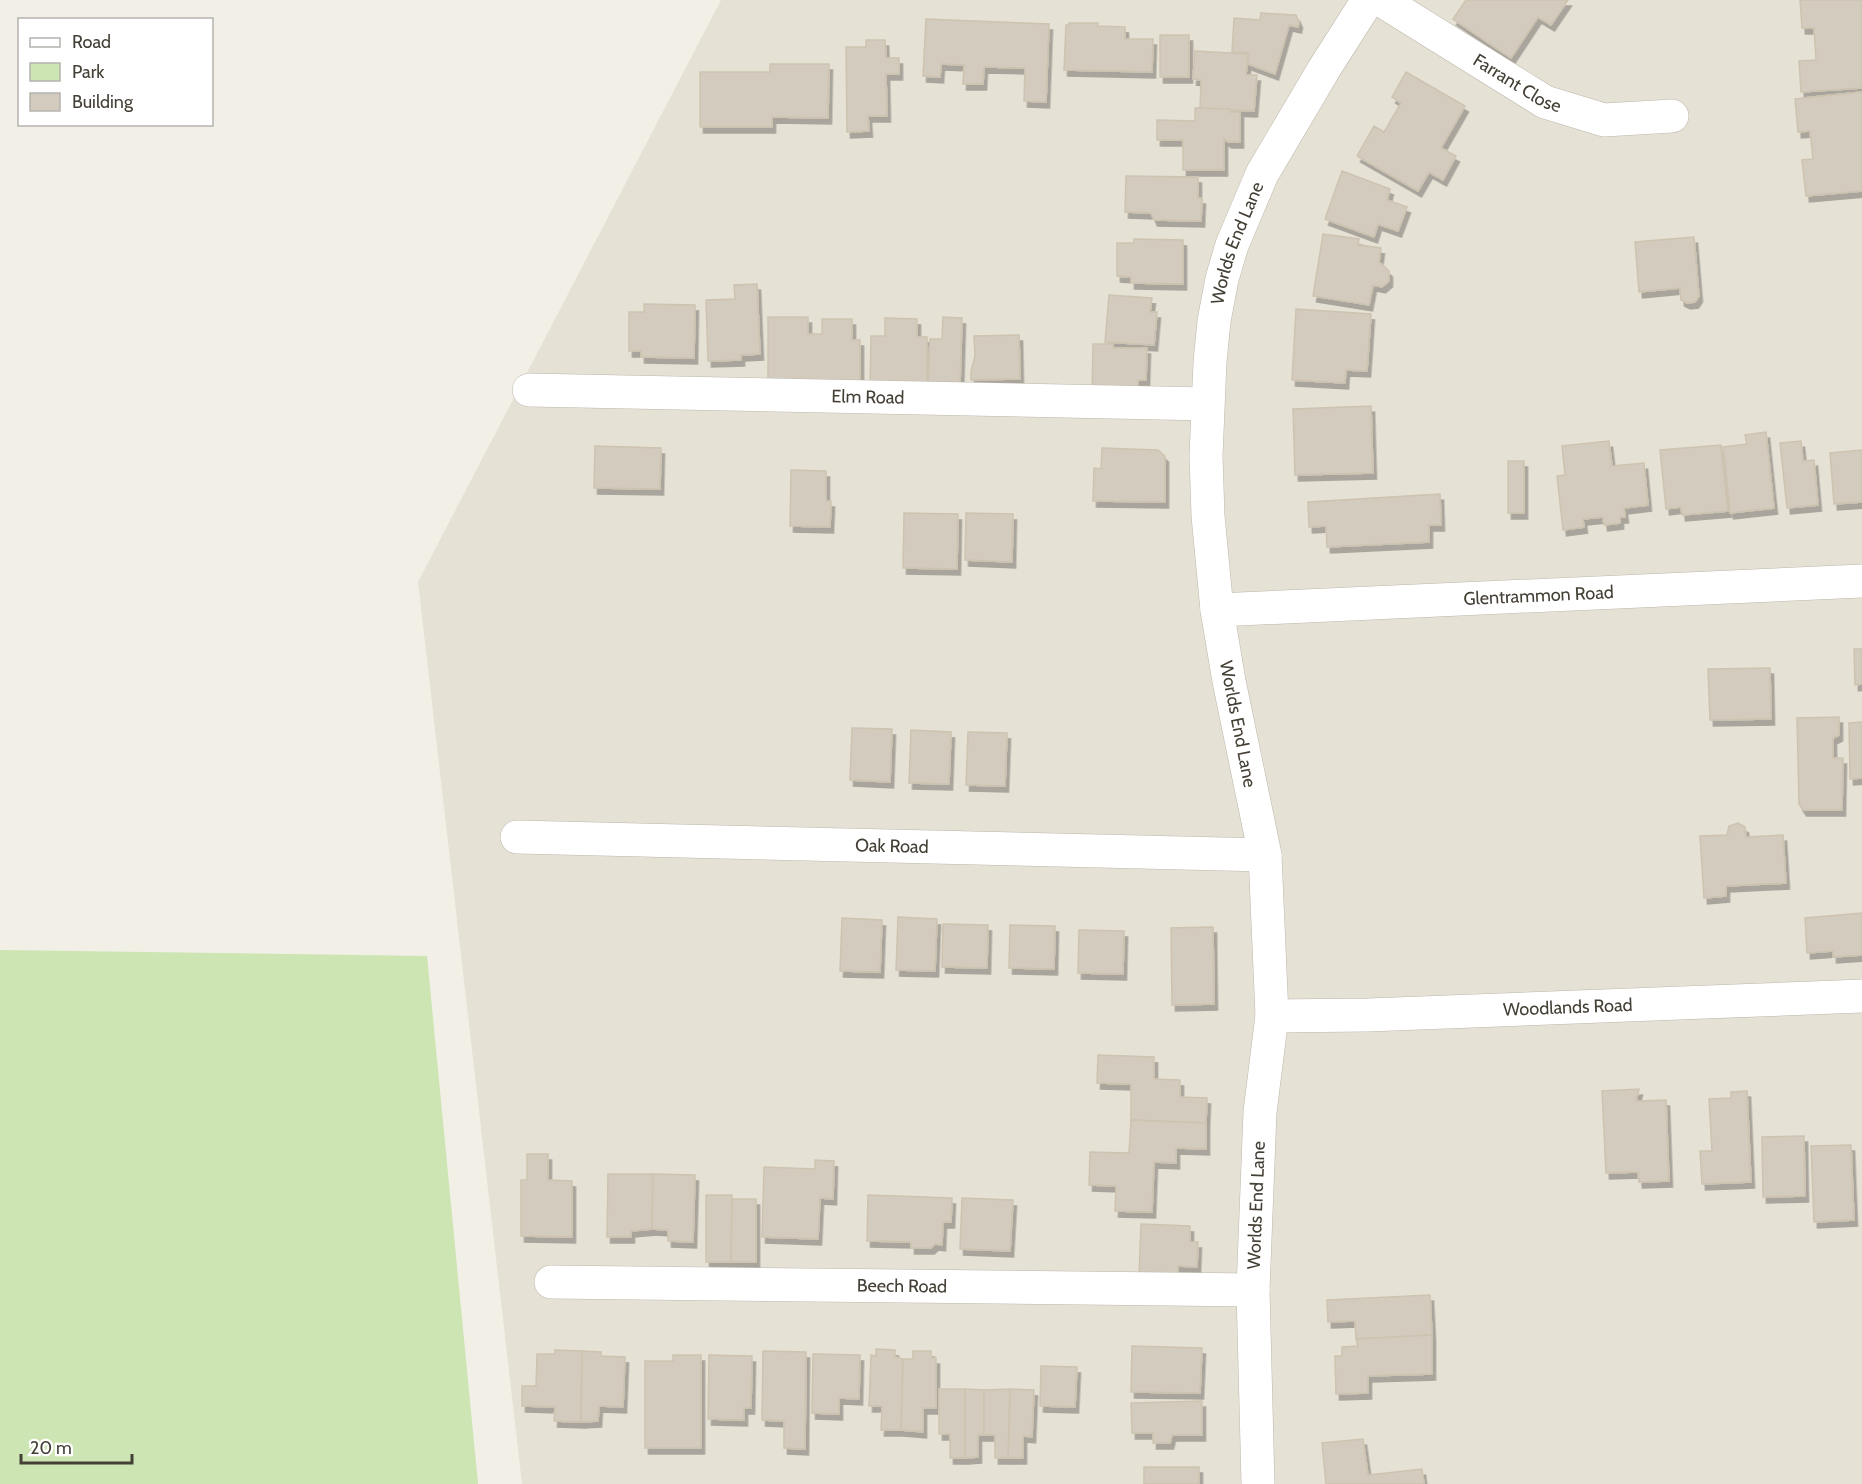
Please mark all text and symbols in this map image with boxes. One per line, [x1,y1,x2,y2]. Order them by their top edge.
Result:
legend [18,18,213,126]
text: Road [72,31,111,53]
street label: Farrant Close [1469,49,1564,117]
text: Park [72,61,105,83]
text: Building [72,91,134,113]
street label: Worlds End Lane [1206,179,1268,306]
street label: Elm Road [831,385,905,409]
street label: Glentrammon Road [1463,581,1614,610]
street label: Worlds End Lane [1215,659,1261,789]
street label: Oak Road [855,834,929,858]
street label: Woodlands Road [1503,994,1633,1021]
street label: Worlds End Lane [1243,1140,1270,1270]
street label: Beech Road [857,1274,947,1298]
scale bar [21,1427,132,1465]
text: 20 m [30,1437,72,1459]

